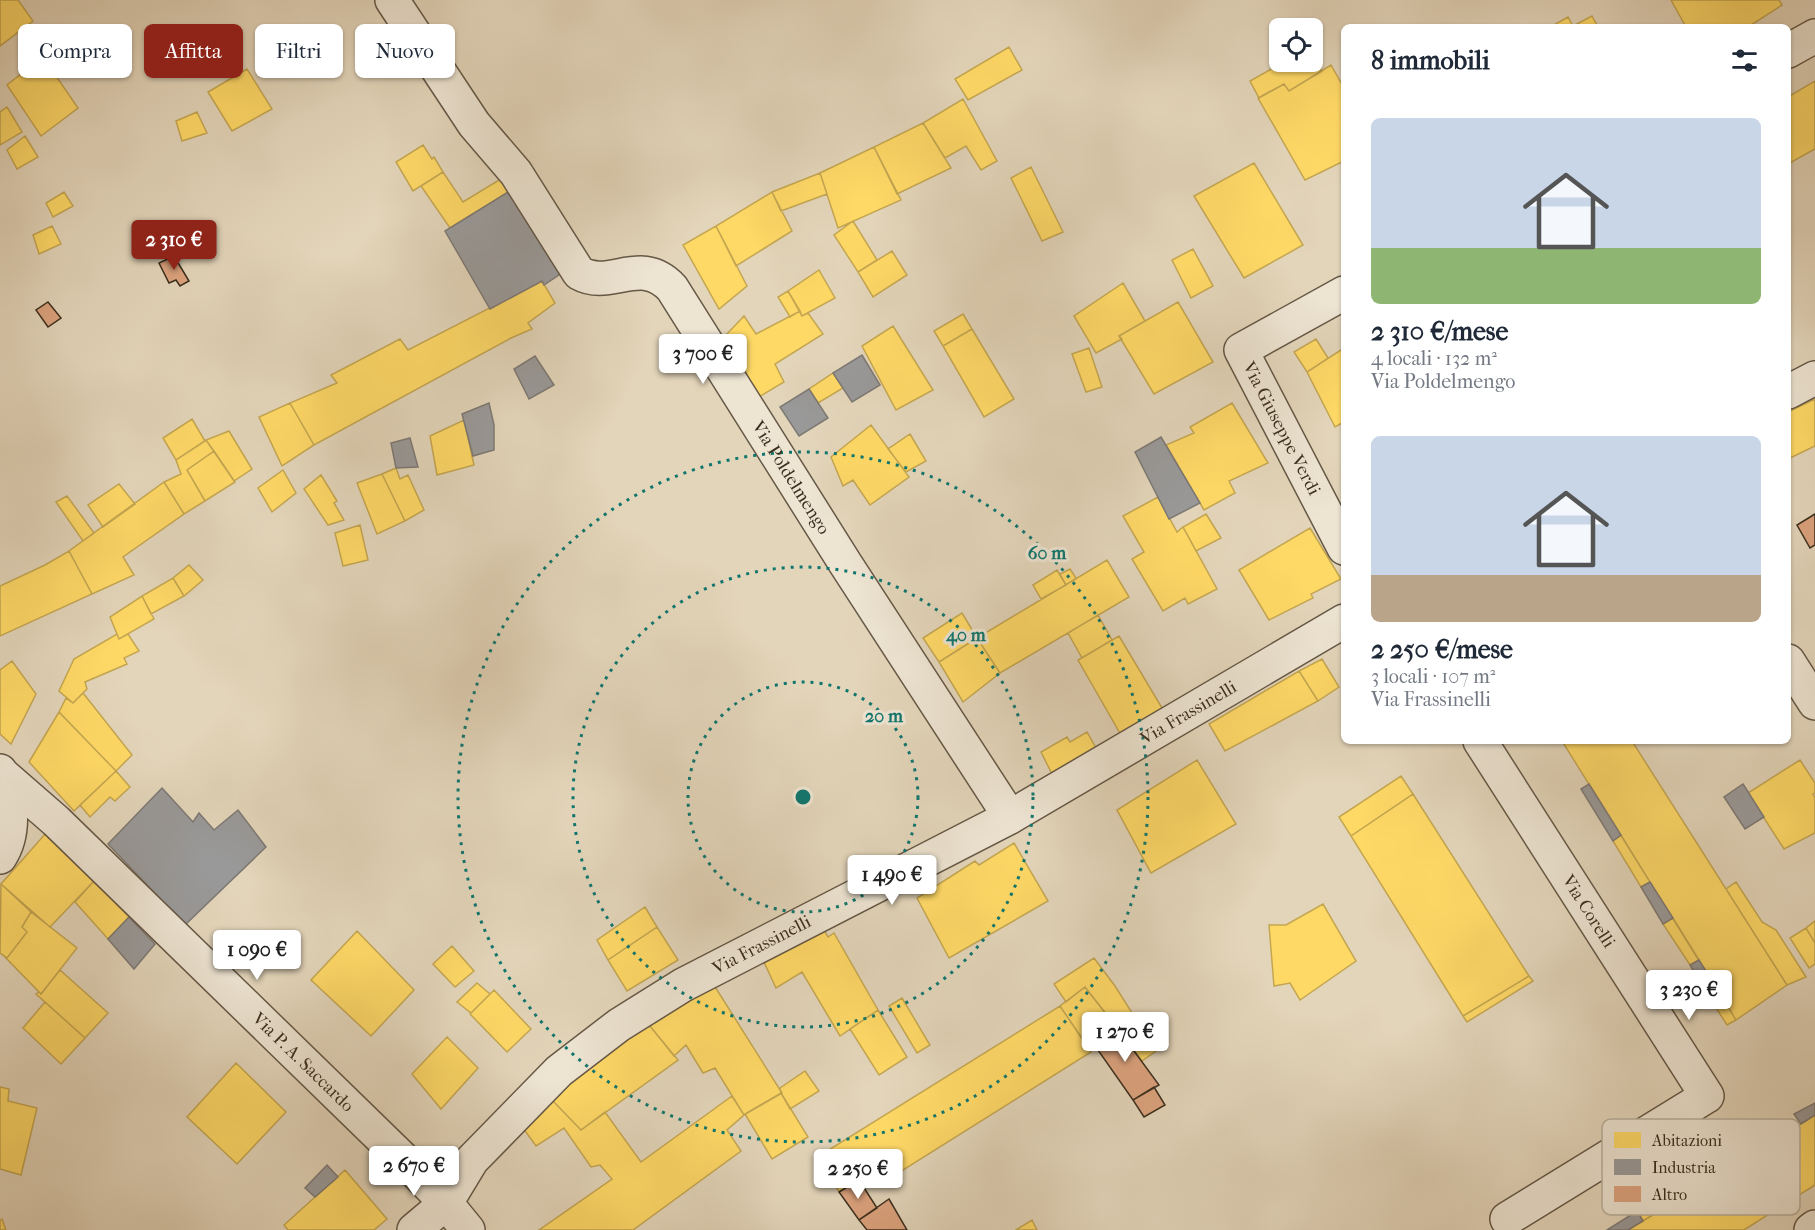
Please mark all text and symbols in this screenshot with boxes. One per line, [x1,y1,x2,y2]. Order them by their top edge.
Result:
map controls [1269,18,1323,72]
button: locate [1269,18,1323,72]
chip: Compra [18,24,132,78]
chip: Affitta [144,24,243,78]
chip: Filtri [255,24,343,78]
chip: Nuovo [355,24,455,78]
icon: filters [1728,44,1761,77]
text: 8 immobili [1371,45,1490,76]
icon: home [1512,157,1620,265]
pin: 2 310 € [119,220,229,271]
text: 2 310 € [145,228,203,251]
text: 2 310 €/mese [1371,316,1508,347]
pin: 3 700 € [648,334,758,385]
text: 3 700 € [673,342,733,365]
text: 4 locali · 132 m² [1371,347,1497,370]
street label: Via Giuseppe Verdi [1238,357,1325,499]
text: Via Poldelmengo [1371,370,1515,393]
street label: Via Poldelmengo [747,416,834,538]
icon: home [1512,475,1620,583]
text: 60 m [1028,543,1067,564]
text: 40 m [945,625,987,646]
text: 2 250 €/mese [1371,634,1513,665]
text: 3 locali · 107 m² [1371,665,1495,688]
street label: Via Frassinelli [1136,676,1241,750]
text: Via Frassinelli [1371,688,1491,711]
text: 20 m [865,706,904,727]
centre of rings [793,787,813,807]
pin: 1 490 € [837,855,947,906]
text: 1 490 € [862,863,922,886]
street label: Via Corelli [1557,870,1620,952]
street label: Via Frassinelli [708,911,815,980]
pin: 1 090 € [202,930,312,981]
text: 1 090 € [227,938,287,961]
pin: 3 230 € [1634,970,1744,1021]
text: 3 230 € [1660,978,1718,1001]
street label: Via P. A. Saccardo [247,1007,358,1117]
pin: 1 270 € [1070,1012,1180,1063]
text: 1 270 € [1096,1020,1154,1043]
legend [1602,1119,1800,1215]
text: Abitazioni [1651,1131,1722,1150]
pin: 2 670 € [359,1146,469,1197]
pin: 2 250 € [803,1149,913,1200]
text: 2 670 € [383,1154,445,1177]
text: 2 250 € [828,1157,888,1180]
text: Industria [1652,1158,1716,1177]
text: Altro [1651,1185,1687,1204]

